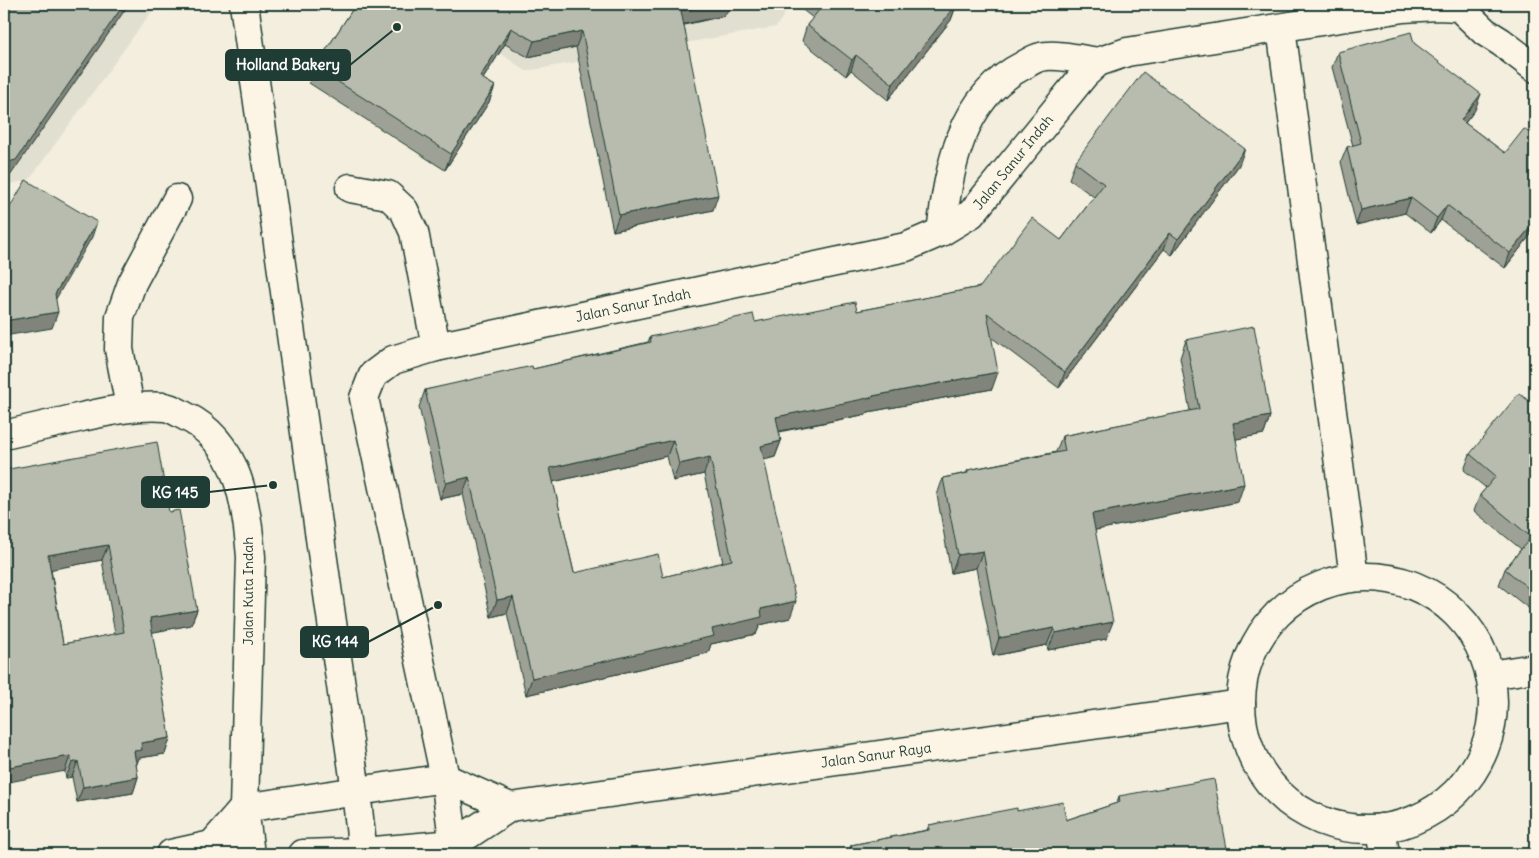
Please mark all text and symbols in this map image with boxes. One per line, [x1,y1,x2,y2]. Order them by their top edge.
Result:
callout: Holland Bakery [226,50,350,80]
text: Holland Bakery [236,55,340,75]
street label: Jalan Sanur Indah [969,111,1057,213]
street label: Jalan Sanur Indah [574,284,692,326]
callout: KG 145 [142,477,209,507]
text: KG 145 [152,483,199,502]
street label: Jalan Kuta Indah [239,537,257,645]
callout: KG 144 [301,627,368,657]
text: KG 144 [312,632,359,651]
street label: Jalan Sanur Raya [820,738,932,772]

